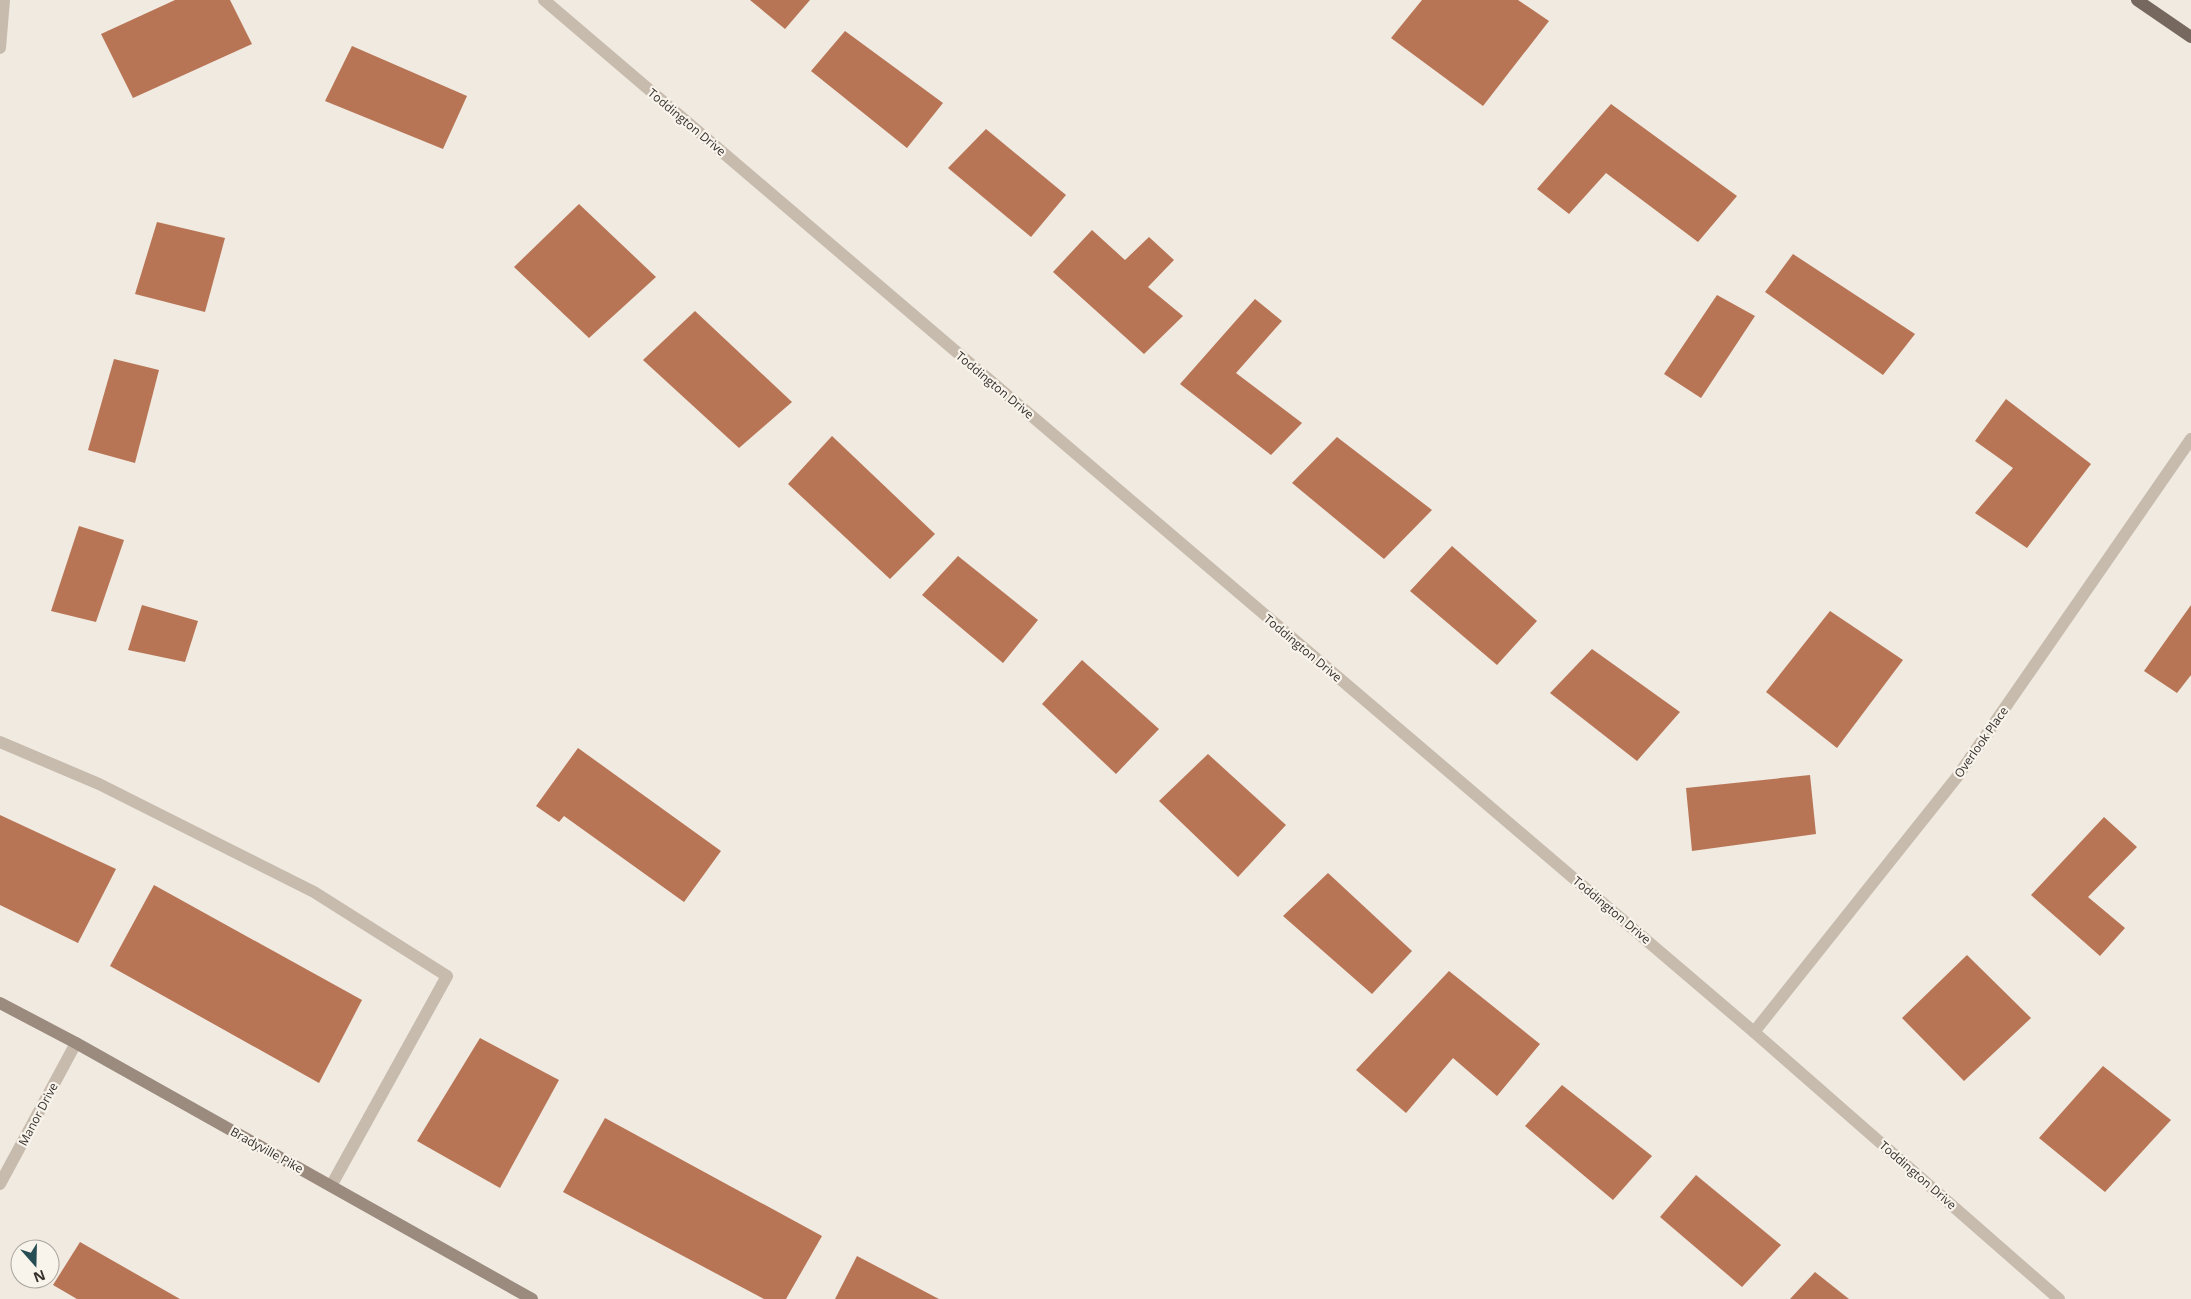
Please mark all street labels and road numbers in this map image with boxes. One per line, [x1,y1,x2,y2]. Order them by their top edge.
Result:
street label: Toddington Drive [644,84,730,160]
street label: Toddington Drive [952,347,1038,423]
street label: Toddington Drive [1260,610,1346,686]
street label: Overlook Place [1950,703,2012,781]
street label: Toddington Drive [1569,872,1655,948]
street label: Manor Drive [14,1079,62,1149]
street label: Bradyville Pike [227,1123,307,1177]
street label: Toddington Drive [1876,1137,1960,1213]

